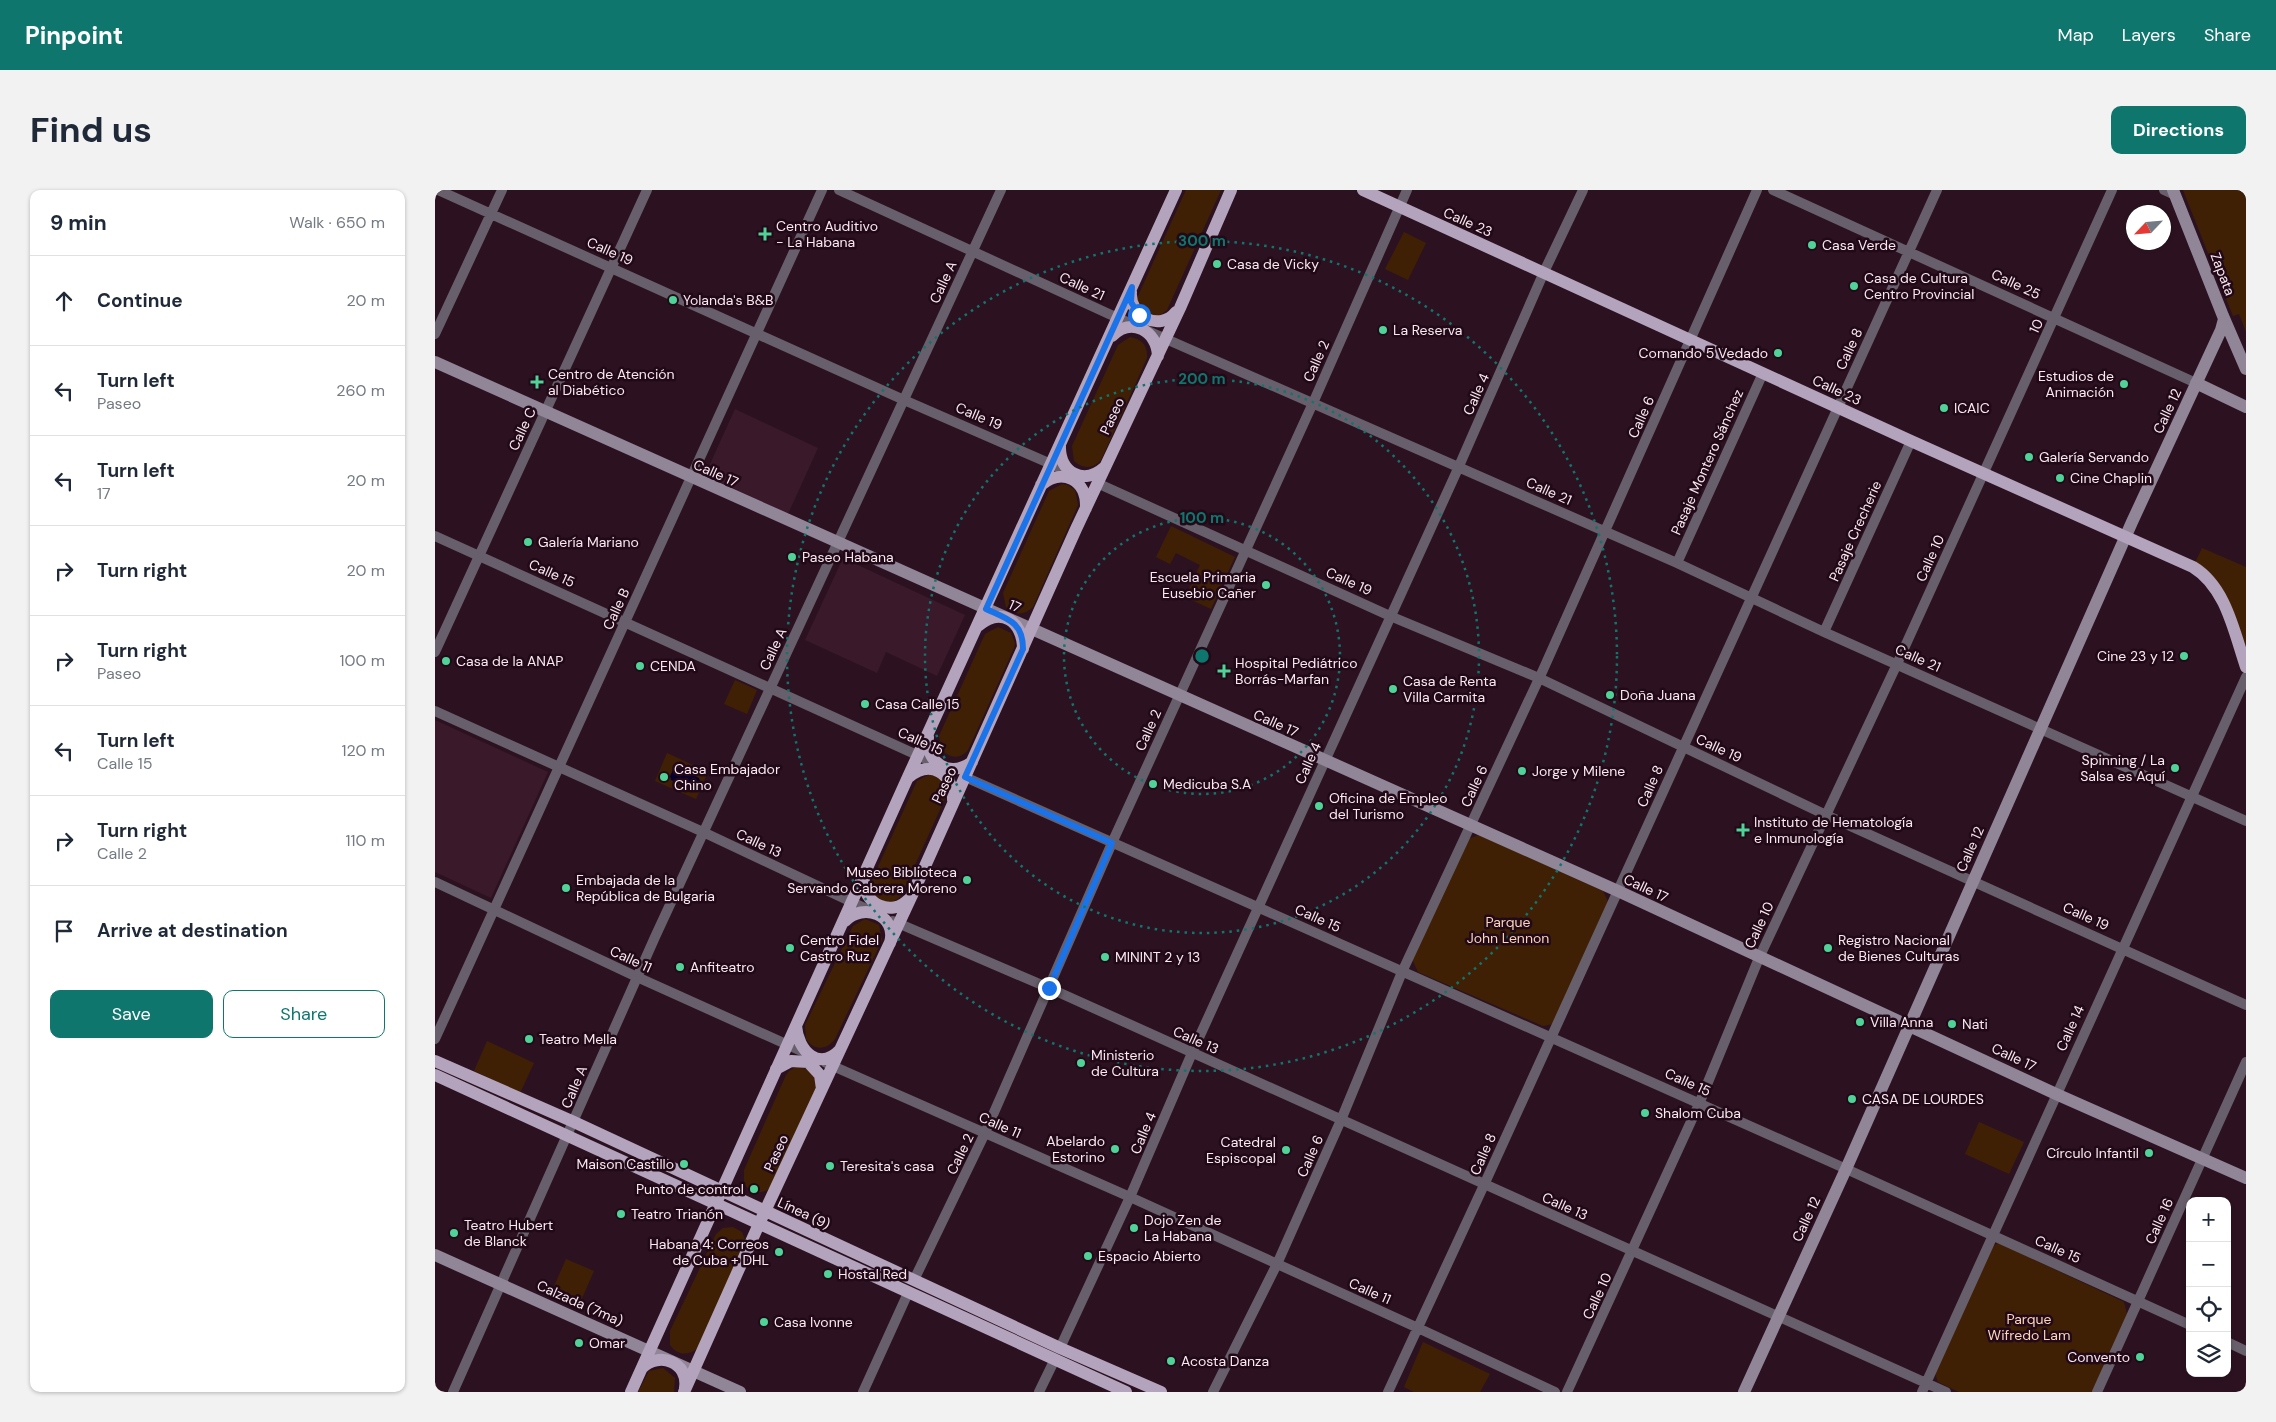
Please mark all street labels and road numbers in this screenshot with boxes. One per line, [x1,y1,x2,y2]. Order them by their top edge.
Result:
street label: Calle 23 [1441,203,1495,241]
street label: Calle 19 [584,233,636,269]
street label: Zapata [2207,250,2239,298]
street label: Calle A [925,258,961,306]
street label: Calle 25 [1989,265,2043,303]
street label: Calle 21 [1056,268,1108,304]
street label: 10 [2025,316,2047,336]
street label: Calle 8 [1832,325,1866,373]
street label: Calle 2 [1299,337,1333,385]
street label: Calle 4 [1459,370,1493,418]
street label: Calle 23 [1810,371,1864,409]
street label: Calle 12 [2149,385,2185,437]
street label: Pasaje Montero Sánchez [1667,386,1747,538]
street label: Calle 6 [1624,393,1658,441]
street label: Paseo [1096,395,1128,437]
street label: Calle 19 [953,398,1005,434]
street label: Calle C [504,405,540,453]
street label: Calle 17 [691,455,741,491]
street label: Calle 21 [1523,473,1575,509]
street label: Pasaje Crecherie [1825,478,1885,584]
street label: Calle 10 [1912,532,1948,584]
street label: Calle 15 [526,555,578,591]
street label: Calle 19 [1323,563,1375,599]
street label: Calle B [599,585,633,633]
street label: 17 [1006,595,1024,617]
street label: Calle A [755,625,791,673]
street label: Calle 21 [1892,640,1944,676]
street label: Calle 17 [1251,705,1301,741]
street label: Calle 2 [1131,706,1165,754]
street label: Calle 15 [895,723,947,759]
street label: Calle 19 [1693,730,1745,767]
street label: Calle 4 [1291,739,1325,787]
street label: Calle 6 [1456,762,1492,810]
street label: Calle 8 [1633,762,1667,810]
street label: Paseo [927,764,961,806]
street label: Calle 12 [1952,823,1988,875]
street label: Calle 13 [733,825,785,861]
street label: Calle 17 [1621,870,1671,906]
street label: Calle 19 [2060,898,2112,934]
street label: Calle 10 [1740,899,1778,951]
street label: Calle 15 [1292,900,1344,936]
street label: Calle 11 [607,941,655,977]
street label: Calle 14 [2052,1002,2088,1054]
street label: Calle 13 [1170,1022,1222,1058]
street label: Calle 17 [1989,1039,2039,1075]
street label: Calle A [557,1063,591,1111]
street label: Calle 15 [1662,1064,1714,1100]
street label: Calle 11 [976,1108,1024,1142]
street label: Calle 4 [1126,1109,1160,1157]
street label: Calle 2 [942,1130,978,1178]
street label: Calle 8 [1466,1130,1500,1178]
street label: Paseo [760,1132,792,1174]
street label: Calle 6 [1293,1132,1327,1180]
street label: Calle 13 [1539,1188,1591,1224]
street label: Línea (9) [775,1193,833,1233]
street label: Calle 12 [1788,1193,1824,1245]
street label: Calle 16 [2141,1195,2177,1247]
street label: Calle 15 [2032,1231,2084,1267]
street label: Calle 10 [1578,1270,1616,1322]
street label: Calle 11 [1346,1274,1394,1308]
street label: Calzada (7ma) [534,1276,626,1330]

